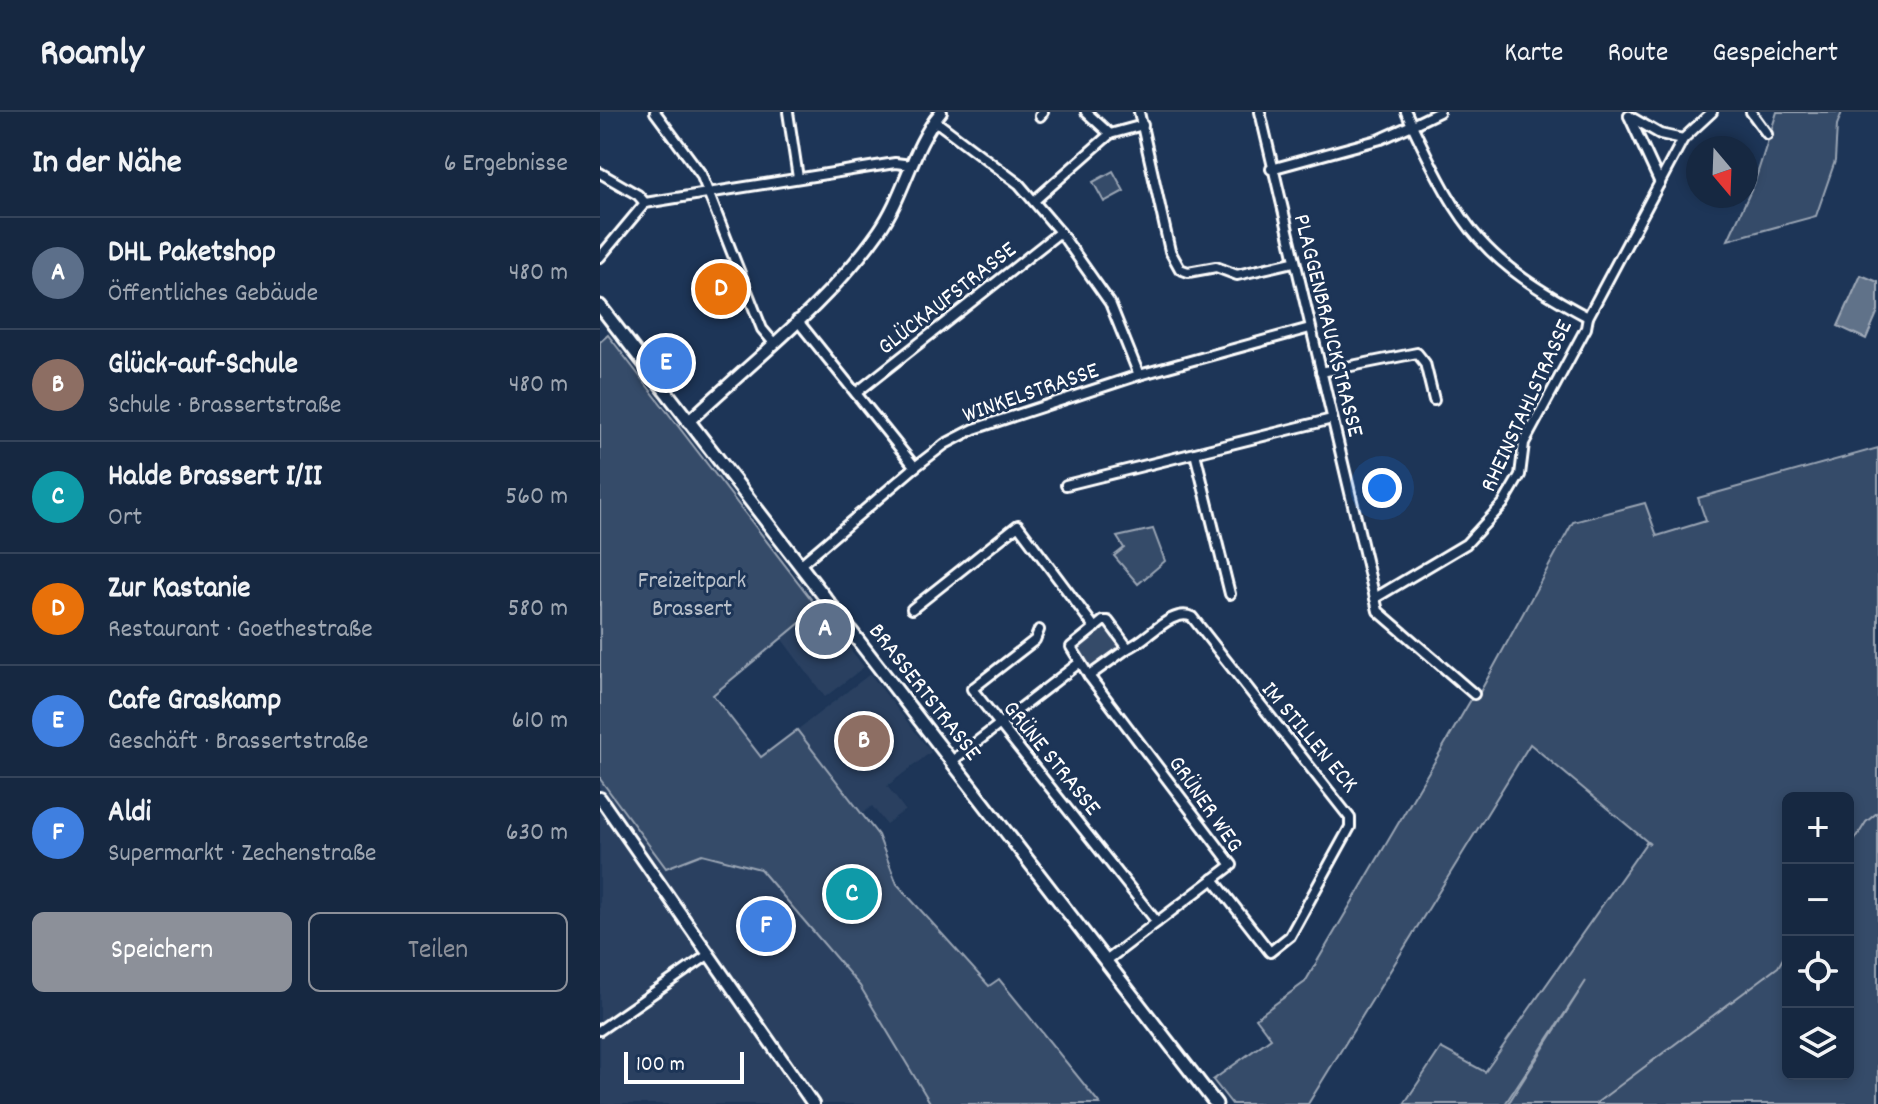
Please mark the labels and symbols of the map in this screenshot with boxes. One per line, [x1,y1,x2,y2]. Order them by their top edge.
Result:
north arrow [1686,136,1758,208]
street label: PLAGGENBRAUCKSTRASSE [1283,211,1371,441]
street label: GLÜCKAUFSTRASSE [871,234,1025,365]
pin: D [695,259,747,319]
street label: RHEINSTAHLSTRASSE [1473,314,1583,498]
pin: E [640,333,692,393]
street label: WINKELSTRASSE [958,355,1104,433]
your location [1362,468,1402,508]
park label: Freizeitpark Brassert [638,565,746,627]
pin: A [799,599,851,659]
street label: BRASSERTSTRASSE [863,617,989,765]
street label: IM STILLEN ECK [1252,675,1366,801]
street label: GRÜNE STRASSE [993,694,1108,824]
pin: B [838,711,890,771]
street label: GRÜNER WEG [1159,749,1250,860]
pin: C [826,864,878,924]
pin: F [740,896,792,956]
scale bar [624,1048,744,1084]

